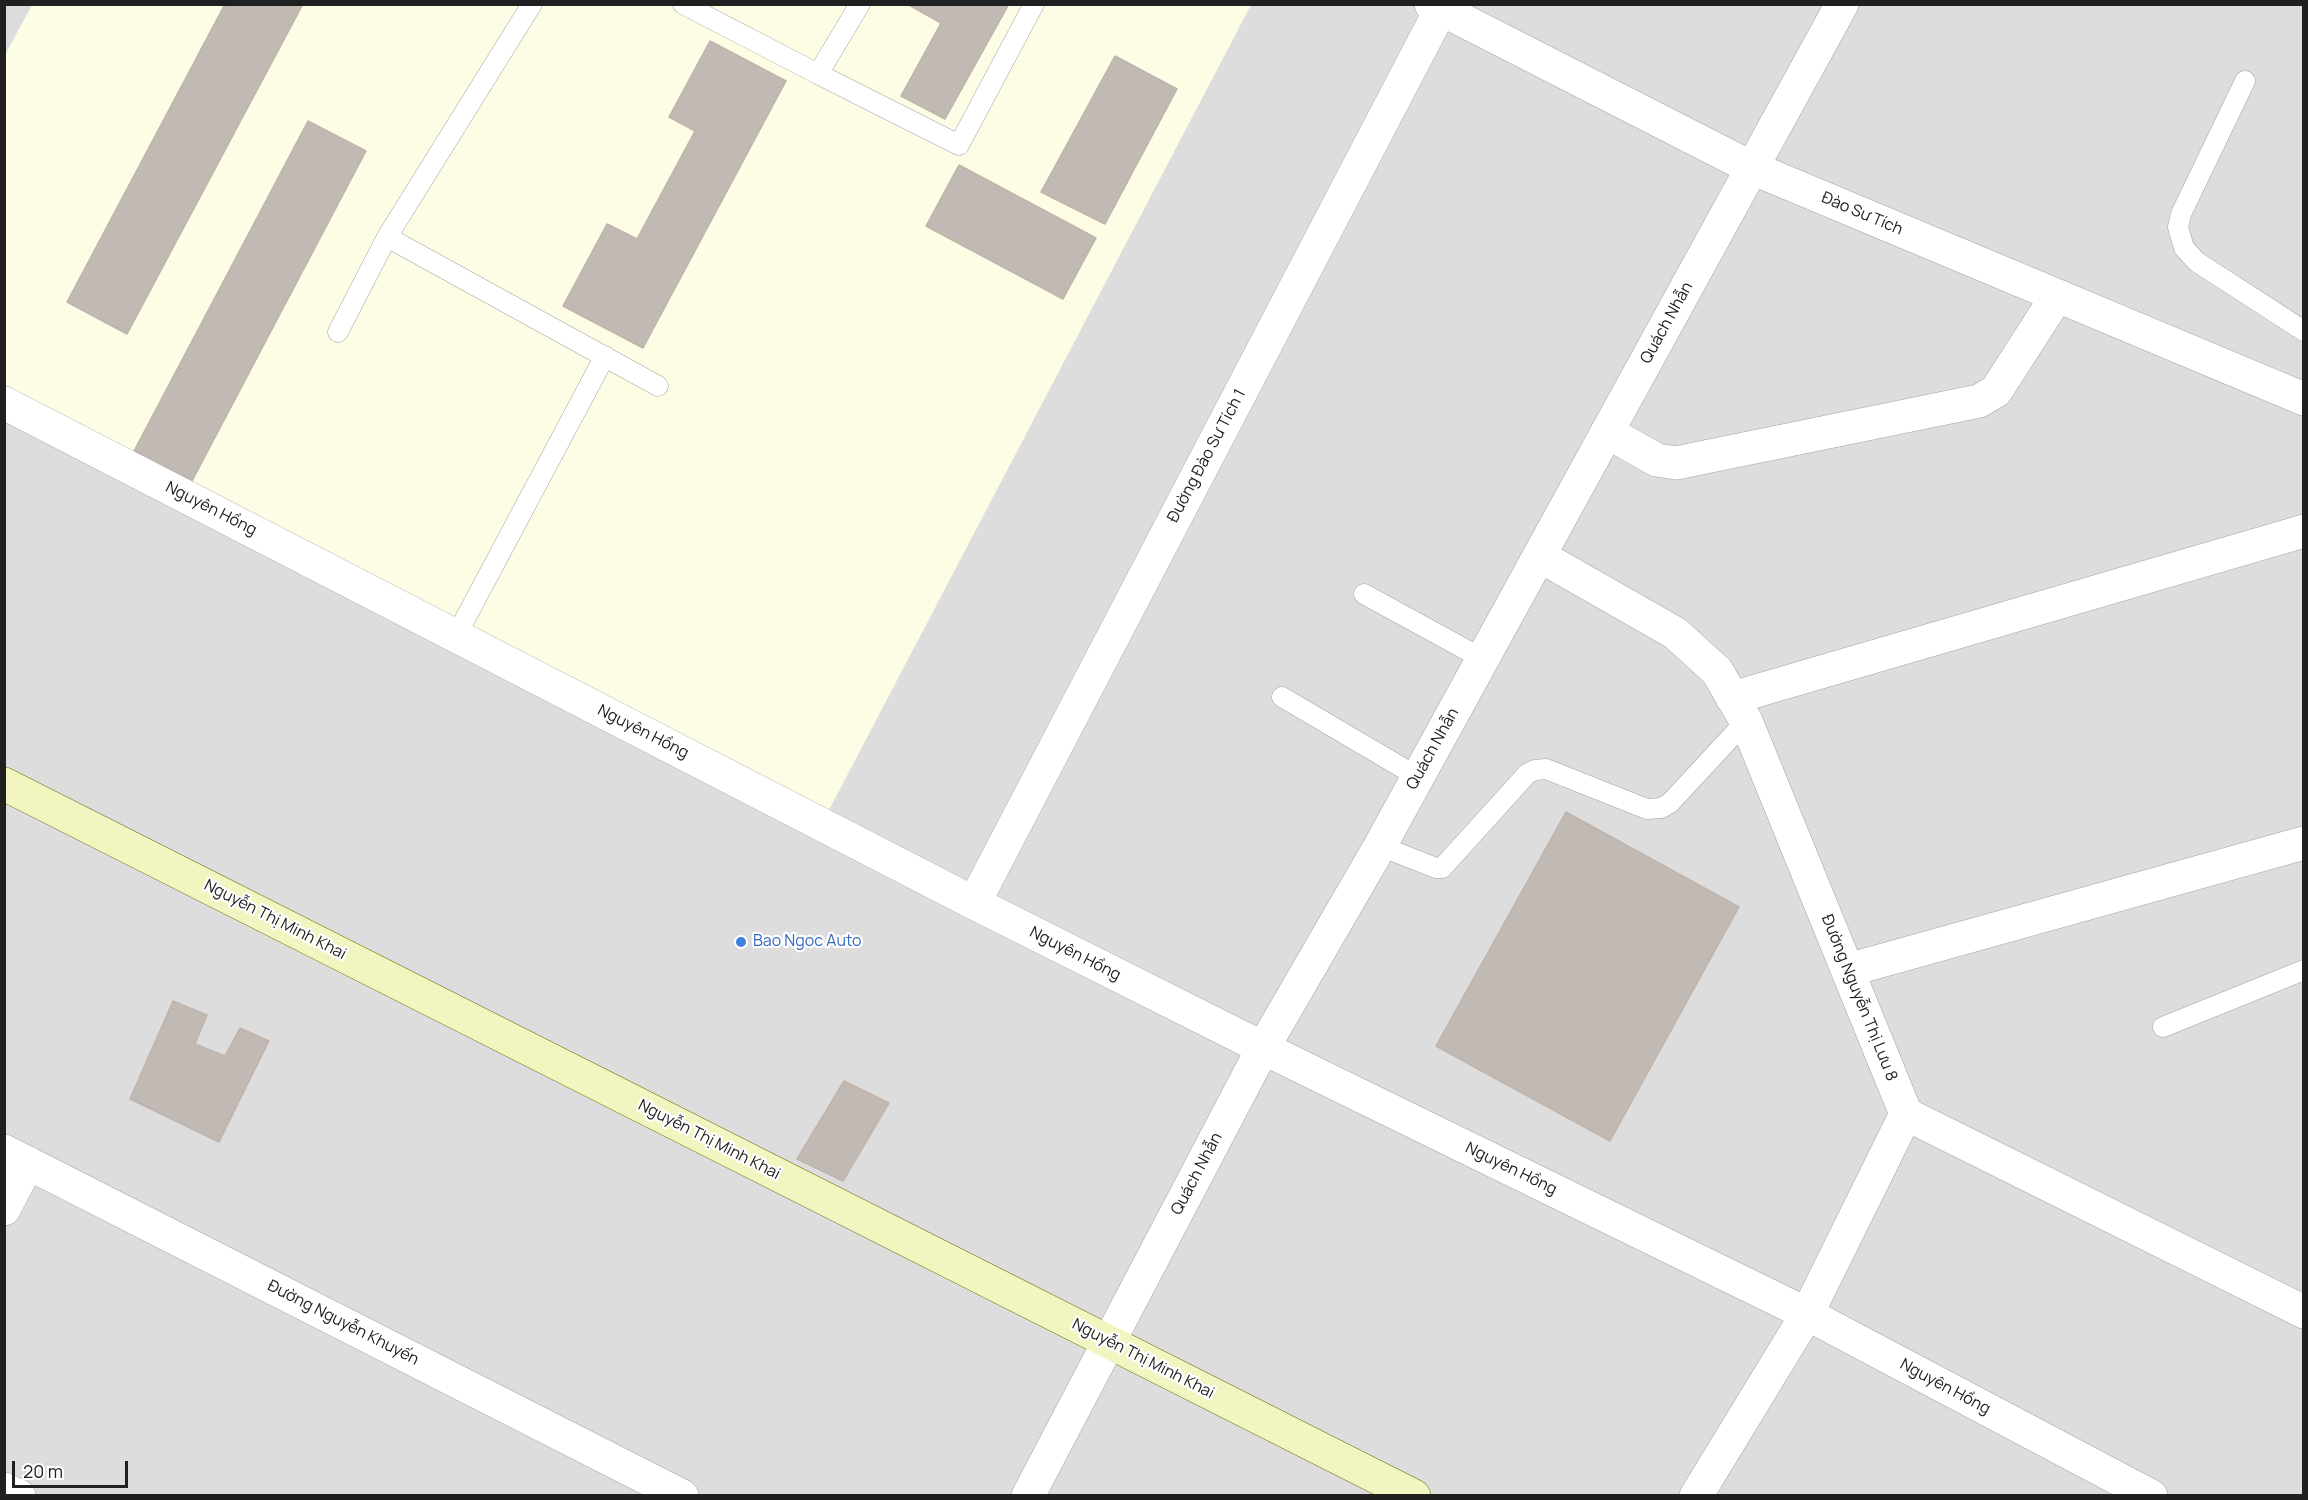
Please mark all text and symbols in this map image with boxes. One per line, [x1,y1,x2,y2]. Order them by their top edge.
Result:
street label: Đào Sư Tích [1818,188,1906,240]
street label: Quách Nhẫn [1637,279,1697,367]
street label: Đường Đào Sư Tích 1 [1164,386,1250,526]
street label: Nguyên Hồng [162,478,260,540]
street label: Nguyên Hồng [594,701,692,763]
street label: Quách Nhẫn [1403,705,1463,793]
street label: Nguyễn Thị Minh Khai [201,876,349,964]
street label: Đường Nguyễn Thị Lưu 8 [1817,912,1901,1084]
street label: Nguyên Hồng [1026,923,1124,985]
place label: Bao Ngoc Auto [753,932,861,952]
marker: Bao Ngoc Auto [734,935,748,949]
street label: Nguyễn Thị Minh Khai [635,1096,783,1184]
street label: Quách Nhẫn [1167,1130,1227,1218]
street label: Nguyên Hồng [1462,1139,1560,1199]
street label: Đường Nguyễn Khuyến [264,1276,422,1370]
street label: Nguyễn Thị Minh Khai [1069,1315,1217,1403]
street label: Nguyên Hồng [1897,1355,1993,1419]
scale bar [15,1449,130,1487]
text: 20 m [23,1459,63,1483]

